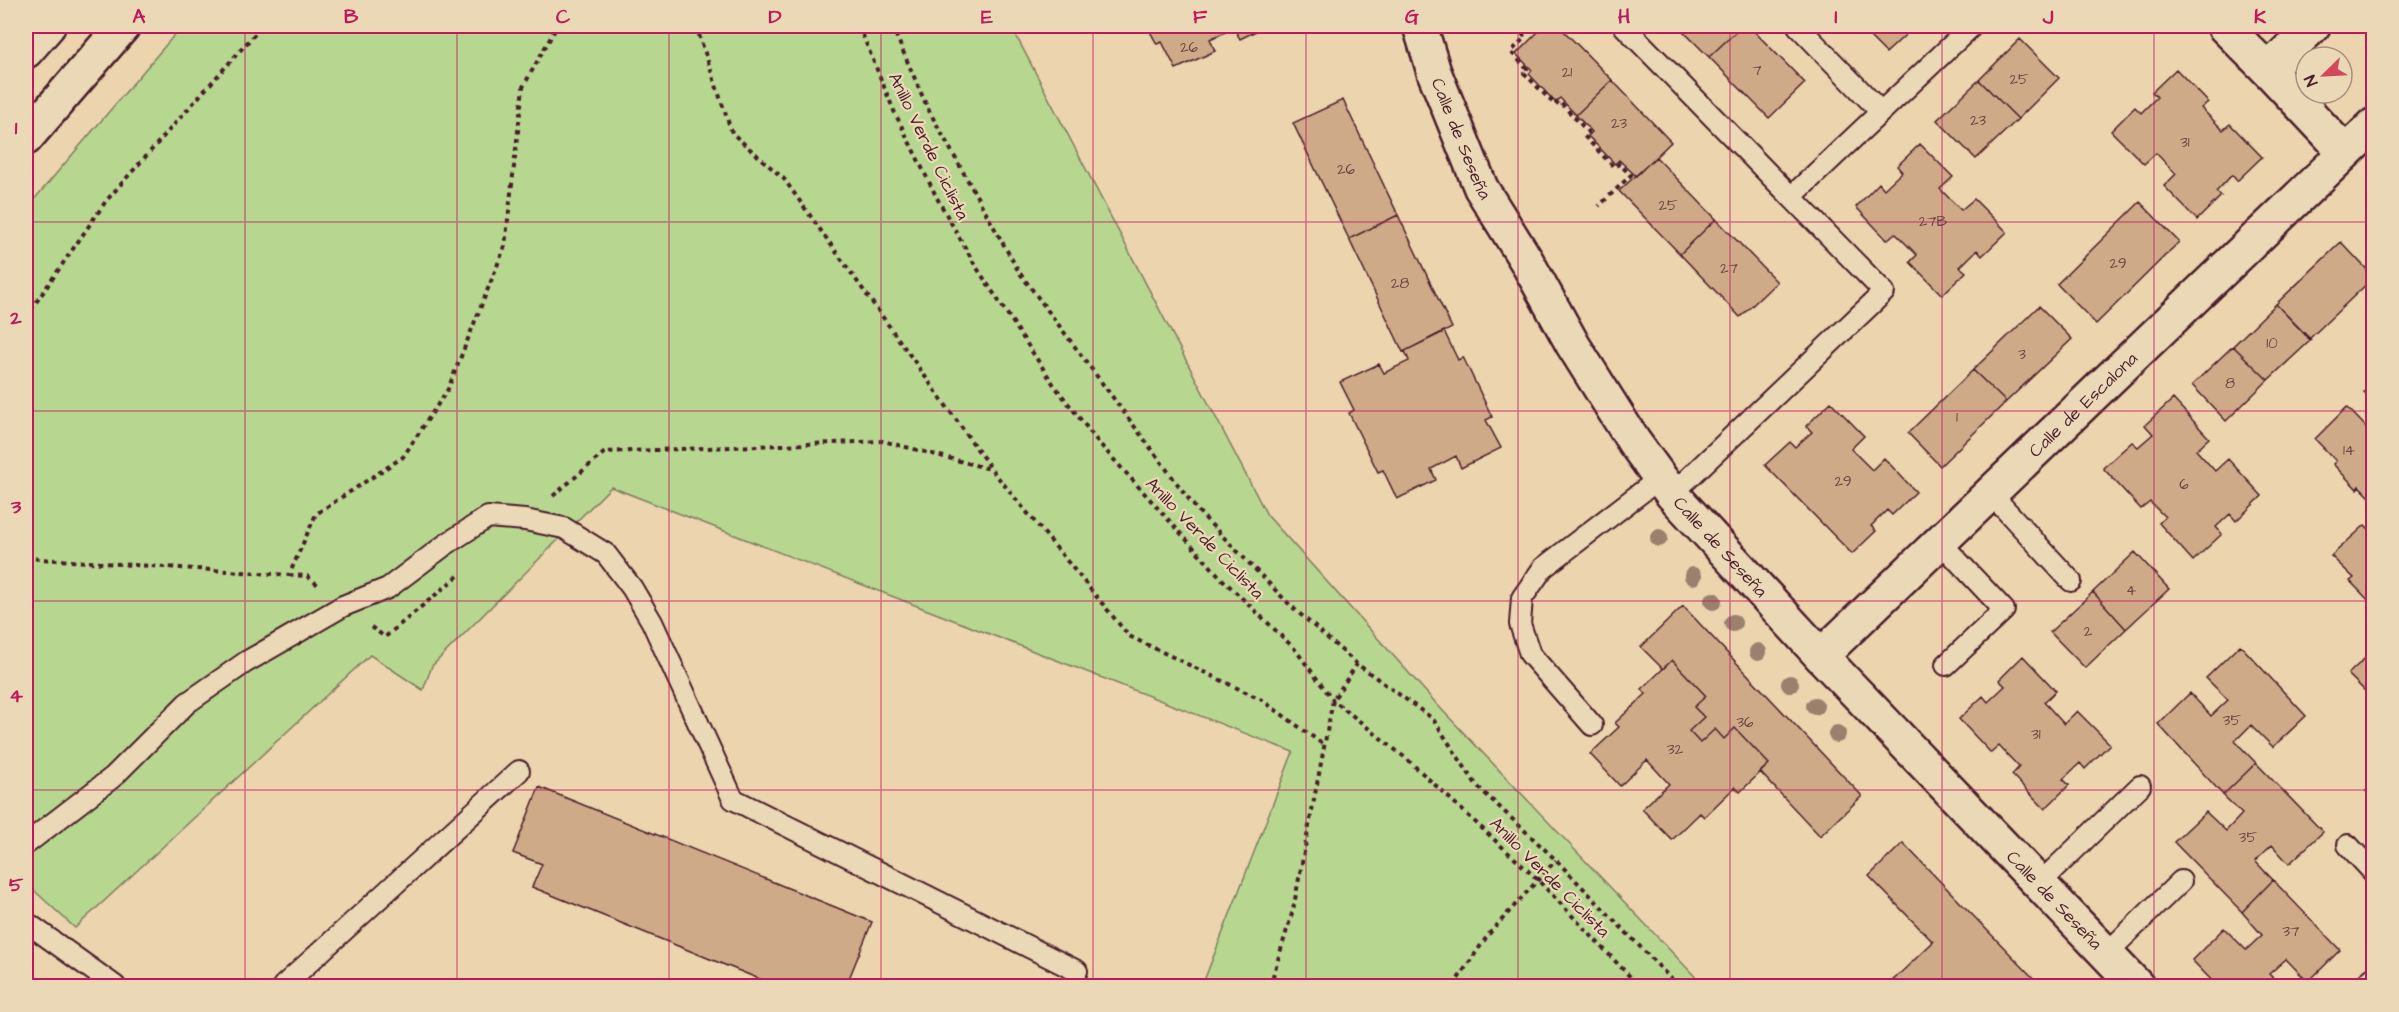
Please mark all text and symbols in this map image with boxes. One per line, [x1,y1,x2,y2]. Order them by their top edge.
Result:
text: A [133,3,146,31]
text: B [344,3,359,31]
text: C [556,3,571,31]
text: D [769,3,782,31]
text: E [981,3,993,31]
text: F [1193,3,1208,31]
text: G [1405,3,1419,31]
text: H [1618,3,1630,31]
text: I [1834,3,1838,31]
text: J [2042,3,2054,31]
text: K [2254,3,2267,31]
house number: 26 [1180,37,1199,58]
north arrow [2294,45,2354,105]
house number: 7 [1752,60,1762,81]
house number: 21 [1562,62,1572,83]
street label: Anillo Verde Ciclista [882,68,975,224]
house number: 25 [2009,69,2029,90]
text: N [2299,72,2323,90]
street label: Calle de Seseña [1425,74,1497,204]
house number: 23 [1970,110,1986,131]
house number: 23 [1611,113,1627,134]
text: 1 [15,114,18,142]
house number: 31 [2180,132,2190,153]
house number: 26 [1337,159,1356,180]
house number: 25 [1658,195,1678,216]
house number: 27B [1919,211,1948,232]
house number: 29 [2109,253,2127,274]
house number: 27 [1720,258,1738,279]
house number: 28 [1391,273,1409,294]
text: 2 [9,304,22,332]
house number: 10 [2266,333,2278,354]
house number: 3 [2018,344,2026,365]
street label: Calle de Escalona [2023,347,2143,463]
house number: 8 [2225,373,2235,394]
house number: 1 [1956,407,1958,428]
house number: 14 [2343,440,2355,461]
house number: 29 [1834,471,1852,492]
street label: Anillo Verde Ciclista [1140,472,1270,605]
house number: 6 [2179,474,2189,495]
street label: Calle de Seseña [1667,491,1773,603]
text: 3 [10,493,22,521]
house number: 4 [2126,580,2136,601]
house number: 2 [2084,621,2093,642]
text: 4 [9,682,23,710]
house number: 35 [2223,710,2241,731]
house number: 36 [1736,712,1754,733]
house number: 31 [2031,724,2041,745]
house number: 32 [1667,739,1684,760]
street label: Anillo Verde Ciclista [1484,811,1616,943]
house number: 35 [2239,827,2257,848]
street label: Calle de Seseña [2000,845,2108,955]
text: 5 [9,871,24,899]
house number: 37 [2283,921,2299,942]

